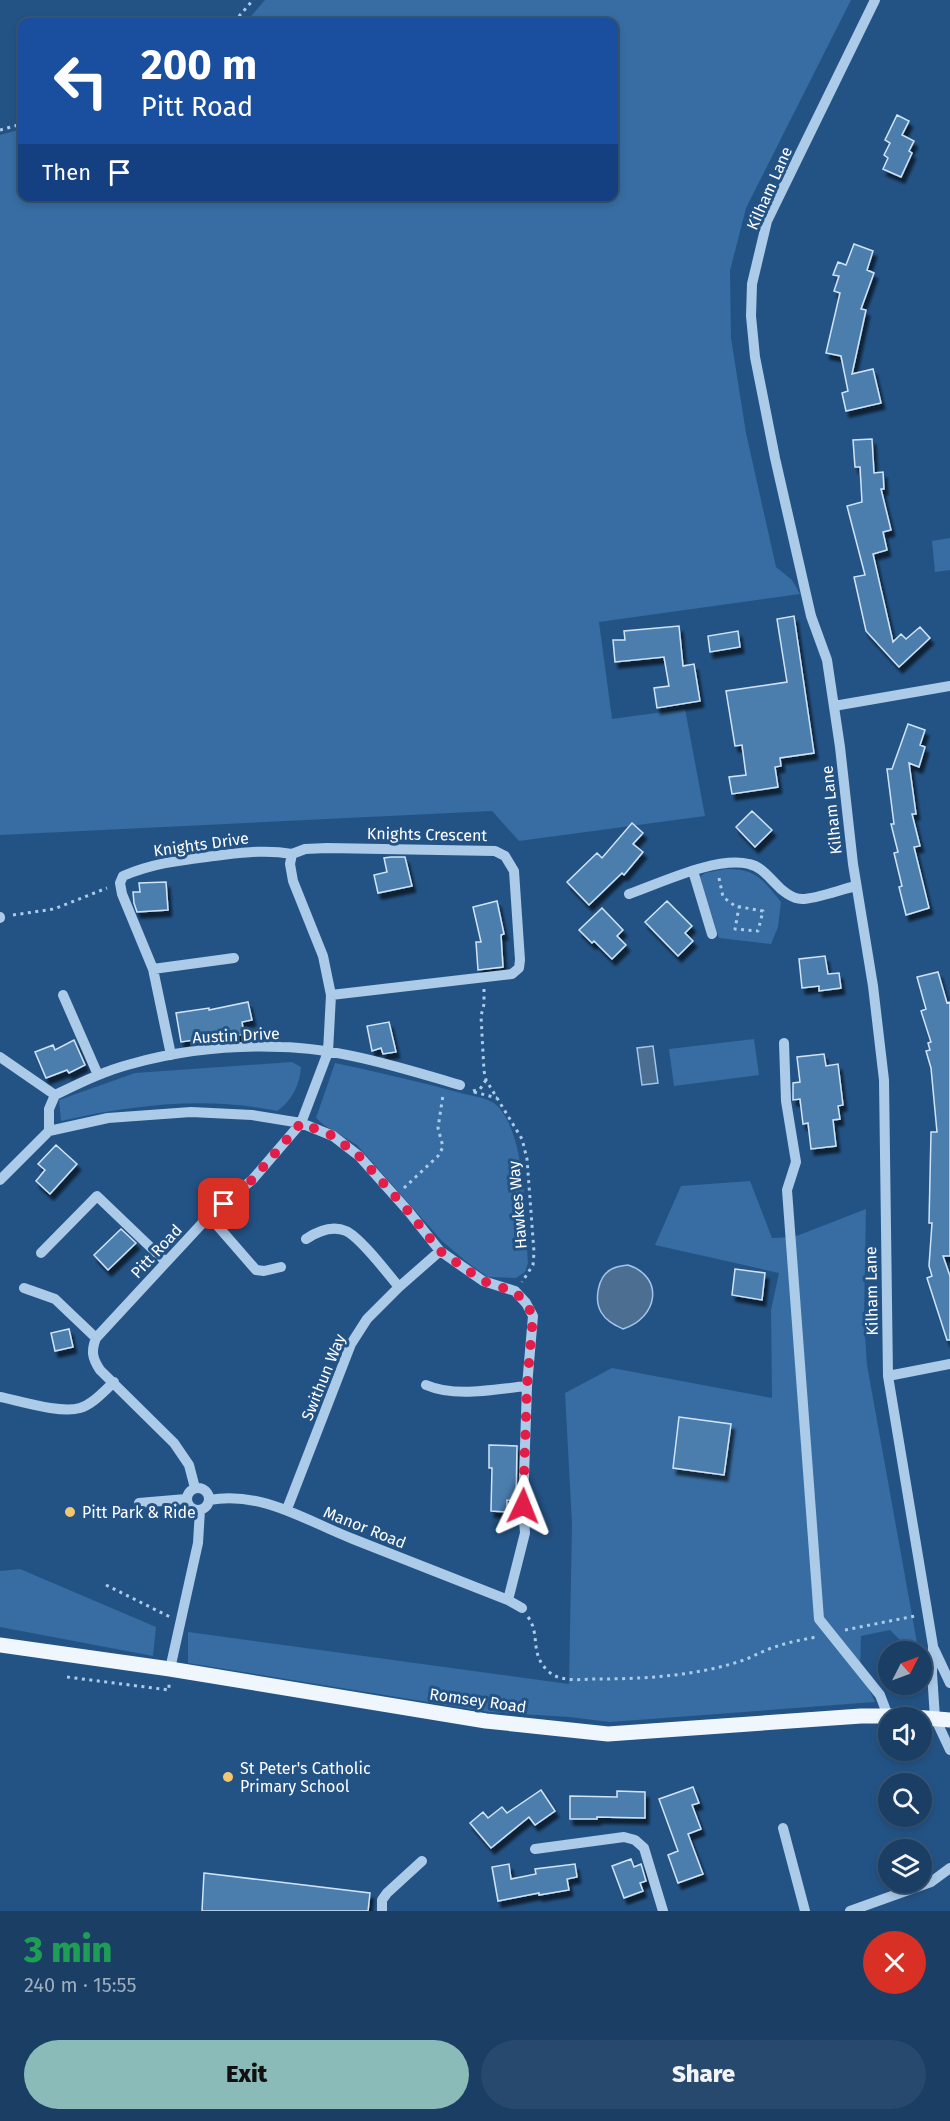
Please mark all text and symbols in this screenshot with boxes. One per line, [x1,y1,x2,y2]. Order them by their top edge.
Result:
text: 200 m [141,40,257,90]
icon: left [42,42,120,120]
text: Pitt Road [141,91,253,123]
street label: Kilham Lane [743,144,796,233]
icon: arrive [103,156,136,189]
text: Then [42,159,91,186]
street label: Kilham Lane [817,765,846,855]
street label: Knights Crescent [367,824,488,845]
street label: Knights Drive [152,828,250,861]
street label: Austin Drive [192,1024,280,1047]
street label: Hawkes Way [504,1160,531,1250]
pin [198,1178,249,1229]
icon: arrive [207,1187,240,1220]
street label: Pitt Road [127,1221,186,1282]
street label: Kilham Lane [861,1246,882,1336]
street label: Swithun Way [297,1331,350,1423]
position arrow [491,1474,555,1538]
street label: Manor Road [321,1502,409,1553]
place label: Pitt Park & Ride [82,1503,196,1522]
marker: Pitt Park & Ride [63,1505,77,1519]
north arrow [878,1641,932,1695]
map controls [878,1641,932,1893]
street label: Romsey Road [428,1684,528,1717]
button: sound [878,1707,932,1761]
place label: St Peter's Catholic Primary School [240,1759,371,1796]
marker: St Peter's Catholic Primary School [221,1770,235,1784]
button: search [878,1773,932,1827]
button: layers [878,1839,932,1893]
text: 3 min [24,1928,112,1972]
button: close [863,1931,926,1994]
text: 240 m · 15:55 [24,1973,137,1997]
button: Exit [24,2040,469,2109]
button: Share [481,2040,926,2109]

